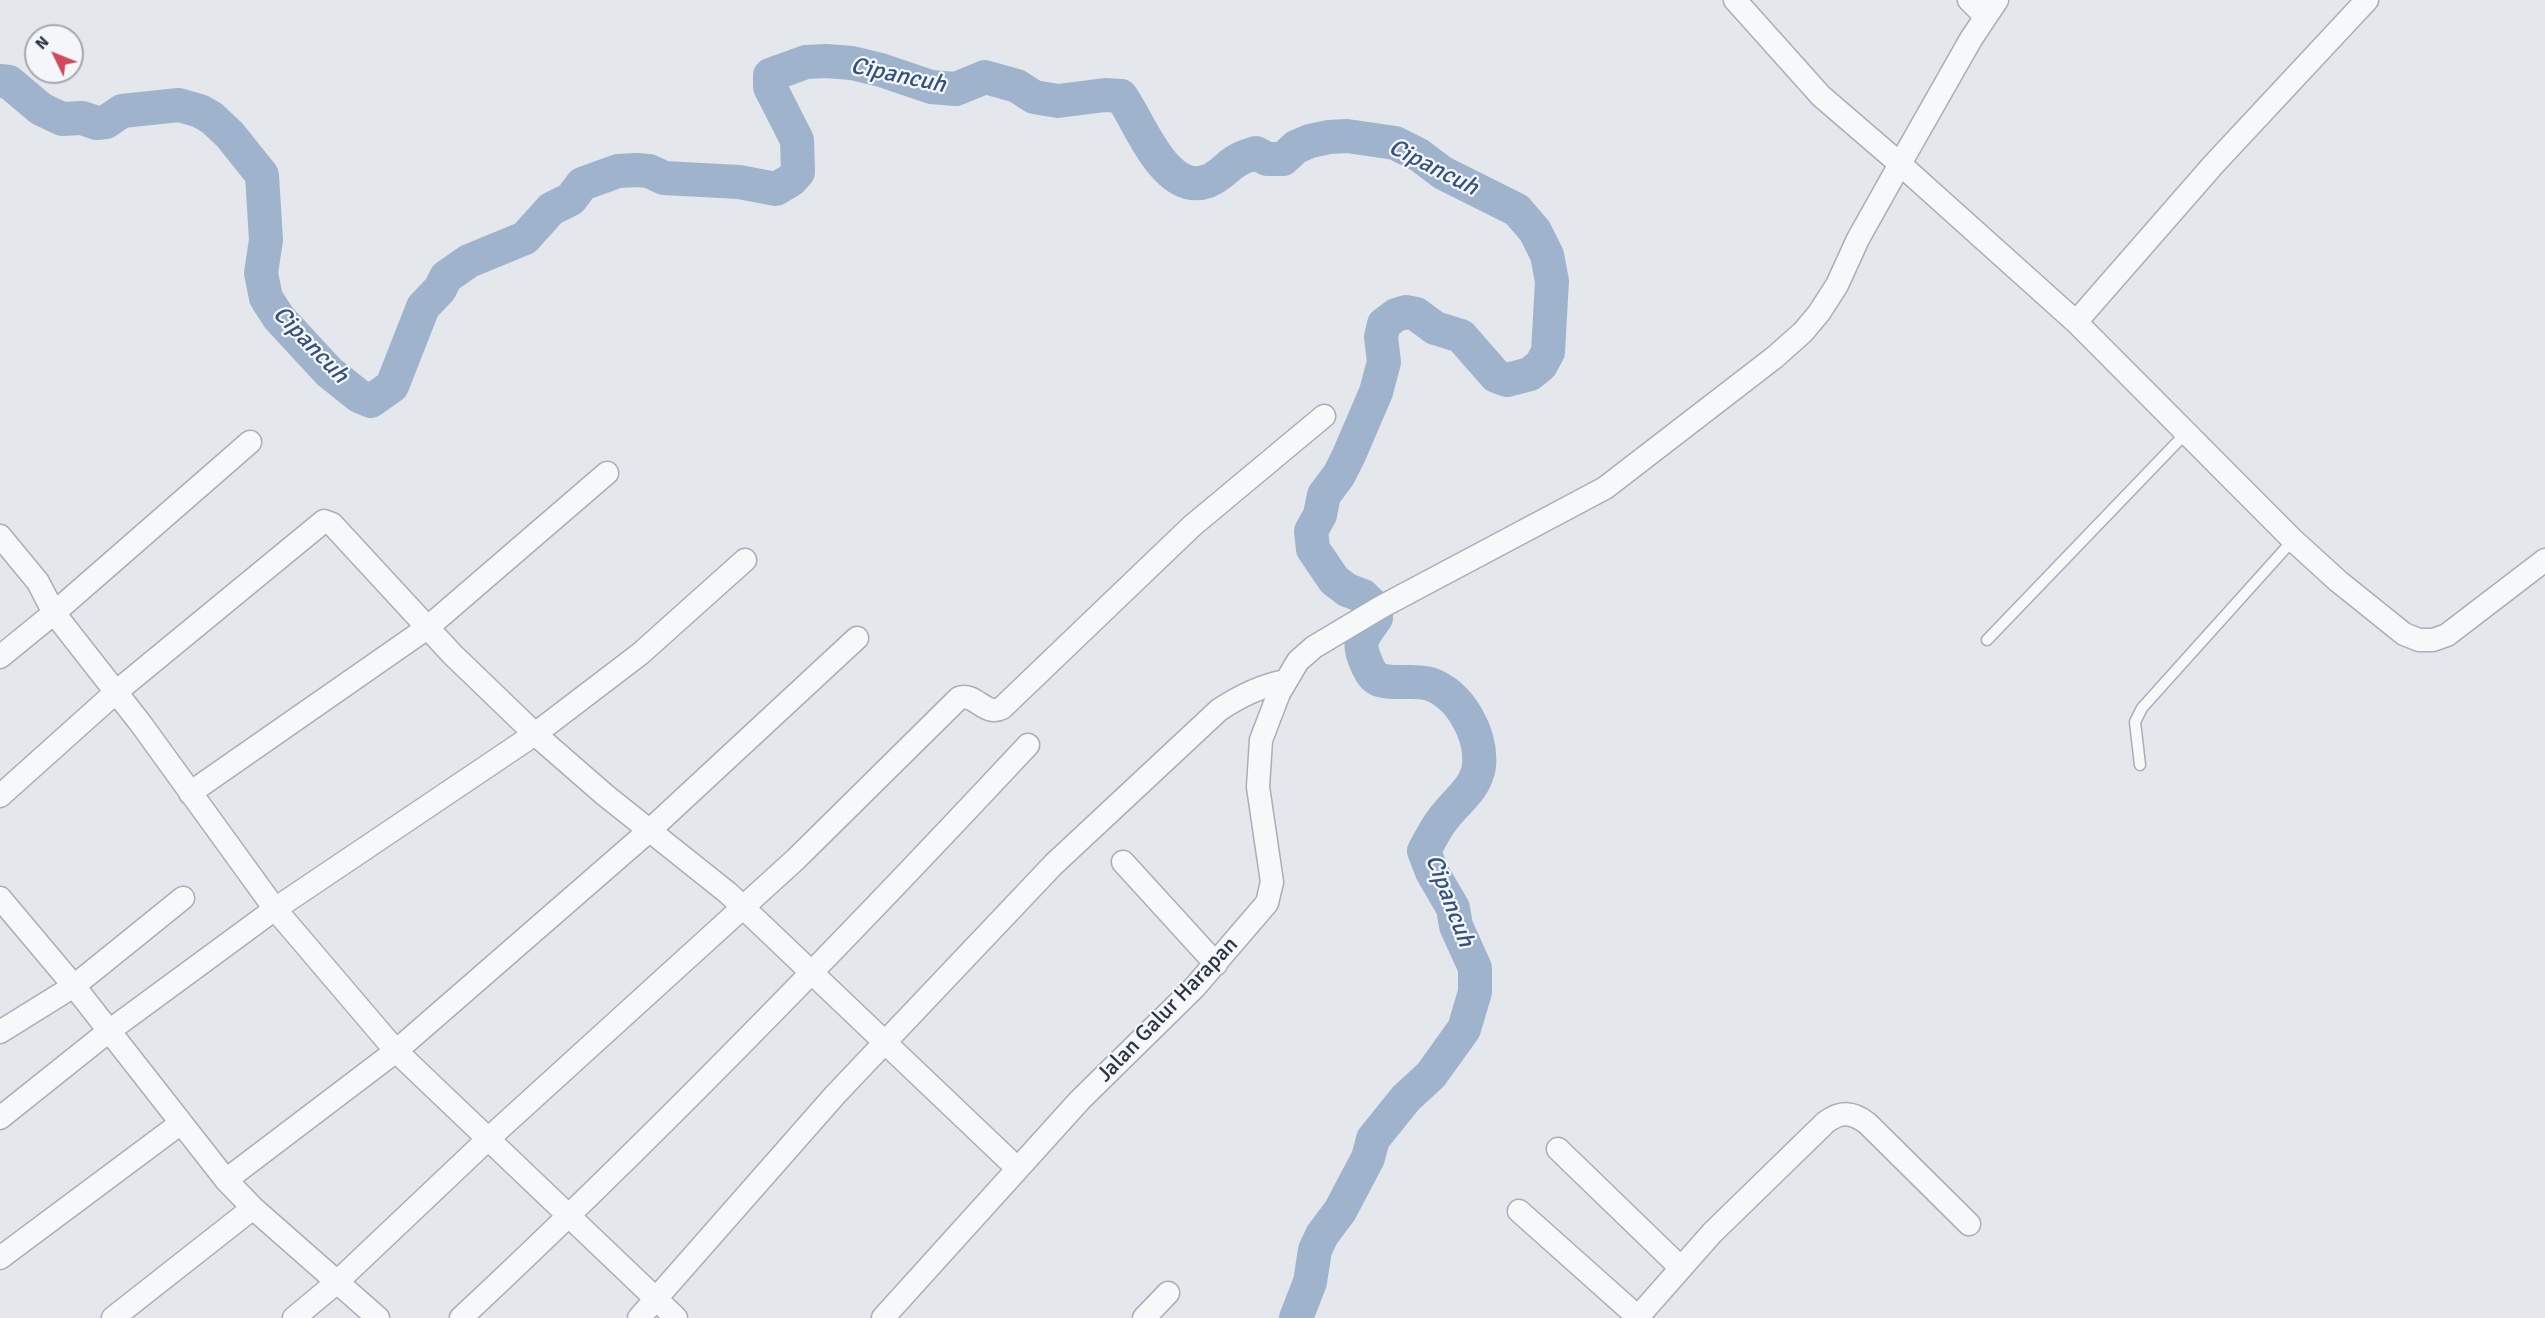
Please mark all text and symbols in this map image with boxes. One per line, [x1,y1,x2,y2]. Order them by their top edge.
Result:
north arrow [24,24,84,84]
text: N [31,32,53,54]
water label: Cipancuh [848,52,948,100]
water label: Cipancuh [1383,133,1483,203]
water label: Cipancuh [266,300,354,390]
water label: Cipancuh [1418,851,1480,951]
street label: Jalan Galur Harapan [1092,932,1244,1088]

